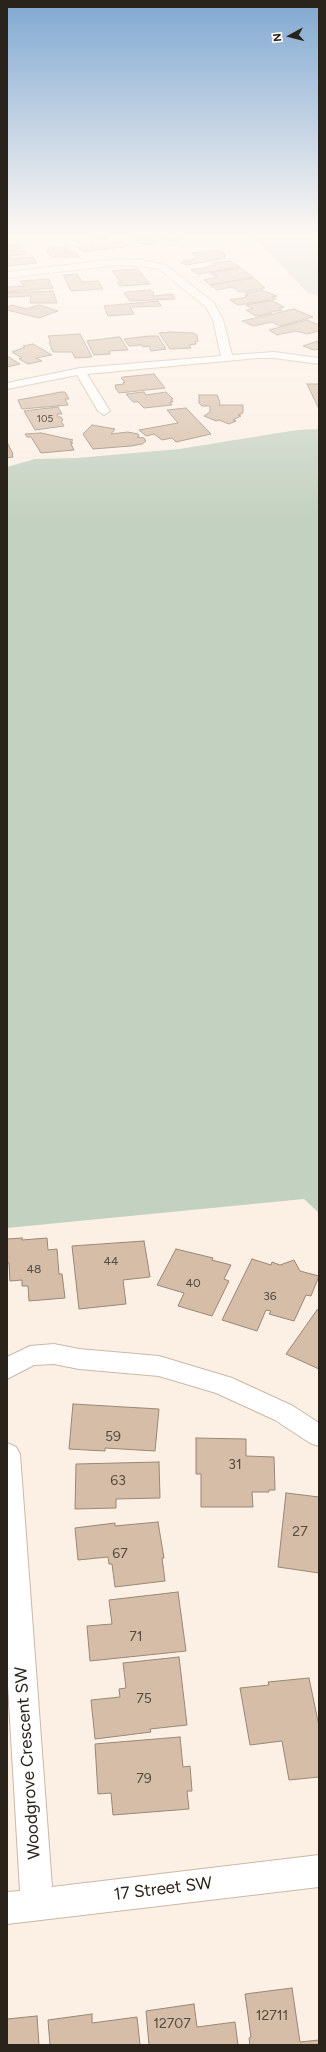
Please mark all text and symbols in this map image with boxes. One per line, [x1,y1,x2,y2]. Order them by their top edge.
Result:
north arrow [270,16,310,56]
text: N [271,33,285,43]
house number: 105 [37,413,53,425]
house number: 44 [104,1254,118,1268]
house number: 48 [27,1262,41,1276]
house number: 40 [185,1276,201,1290]
house number: 36 [263,1289,277,1303]
house number: 59 [105,1429,121,1445]
house number: 31 [228,1457,242,1473]
house number: 63 [110,1473,126,1489]
house number: 27 [292,1524,308,1540]
house number: 67 [112,1546,128,1562]
house number: 71 [129,1629,143,1645]
street label: Woodgrove Crescent SW [11,1666,45,1860]
house number: 75 [136,1691,152,1707]
house number: 79 [136,1771,152,1787]
street label: 17 Street SW [113,1873,213,1905]
house number: 12711 [256,2008,288,2024]
house number: 12707 [153,2016,191,2032]

